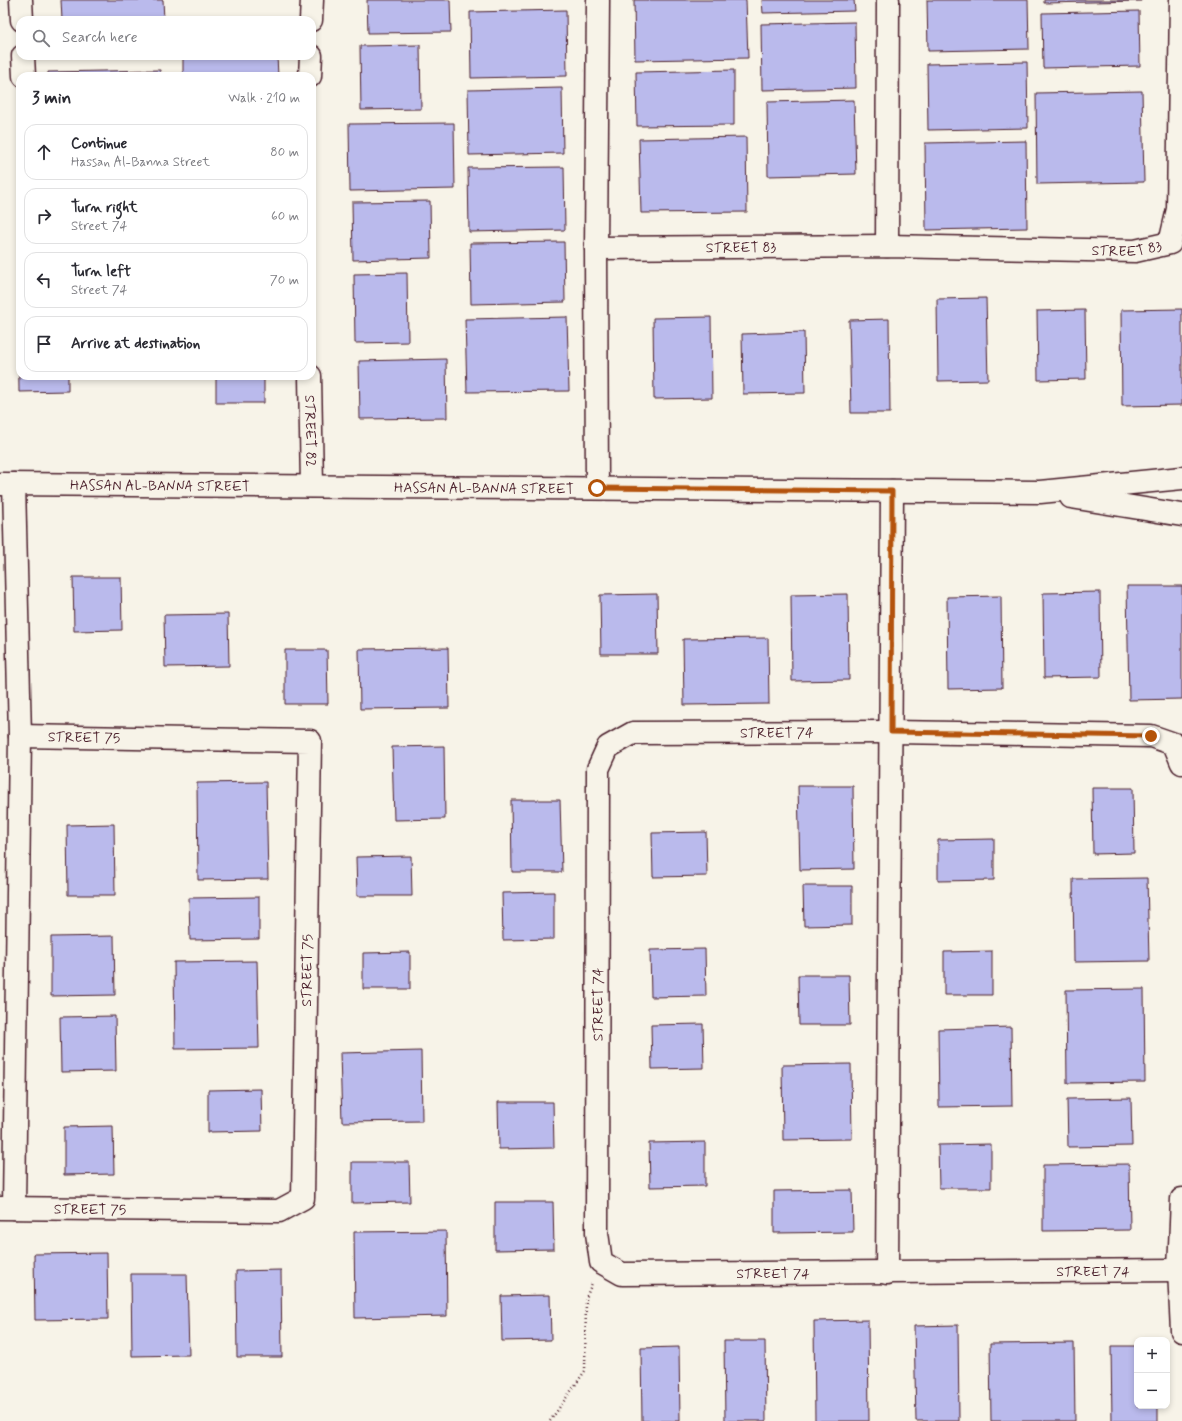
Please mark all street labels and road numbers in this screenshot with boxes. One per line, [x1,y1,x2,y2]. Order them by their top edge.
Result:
street label: STREET 83 [1092,237,1164,261]
street label: STREET 83 [706,239,776,257]
street label: STREET 82 [300,395,320,467]
street label: HASSAN AL-BANNA STREET [70,477,250,496]
street label: HASSAN AL-BANNA STREET [394,479,574,498]
street label: STREET 74 [740,724,814,743]
street label: STREET 75 [48,728,120,748]
street label: STREET 75 [298,934,317,1007]
street label: STREET 74 [589,967,608,1041]
street label: STREET 75 [54,1201,126,1219]
street label: STREET 74 [1056,1263,1130,1281]
street label: STREET 74 [736,1265,810,1283]

